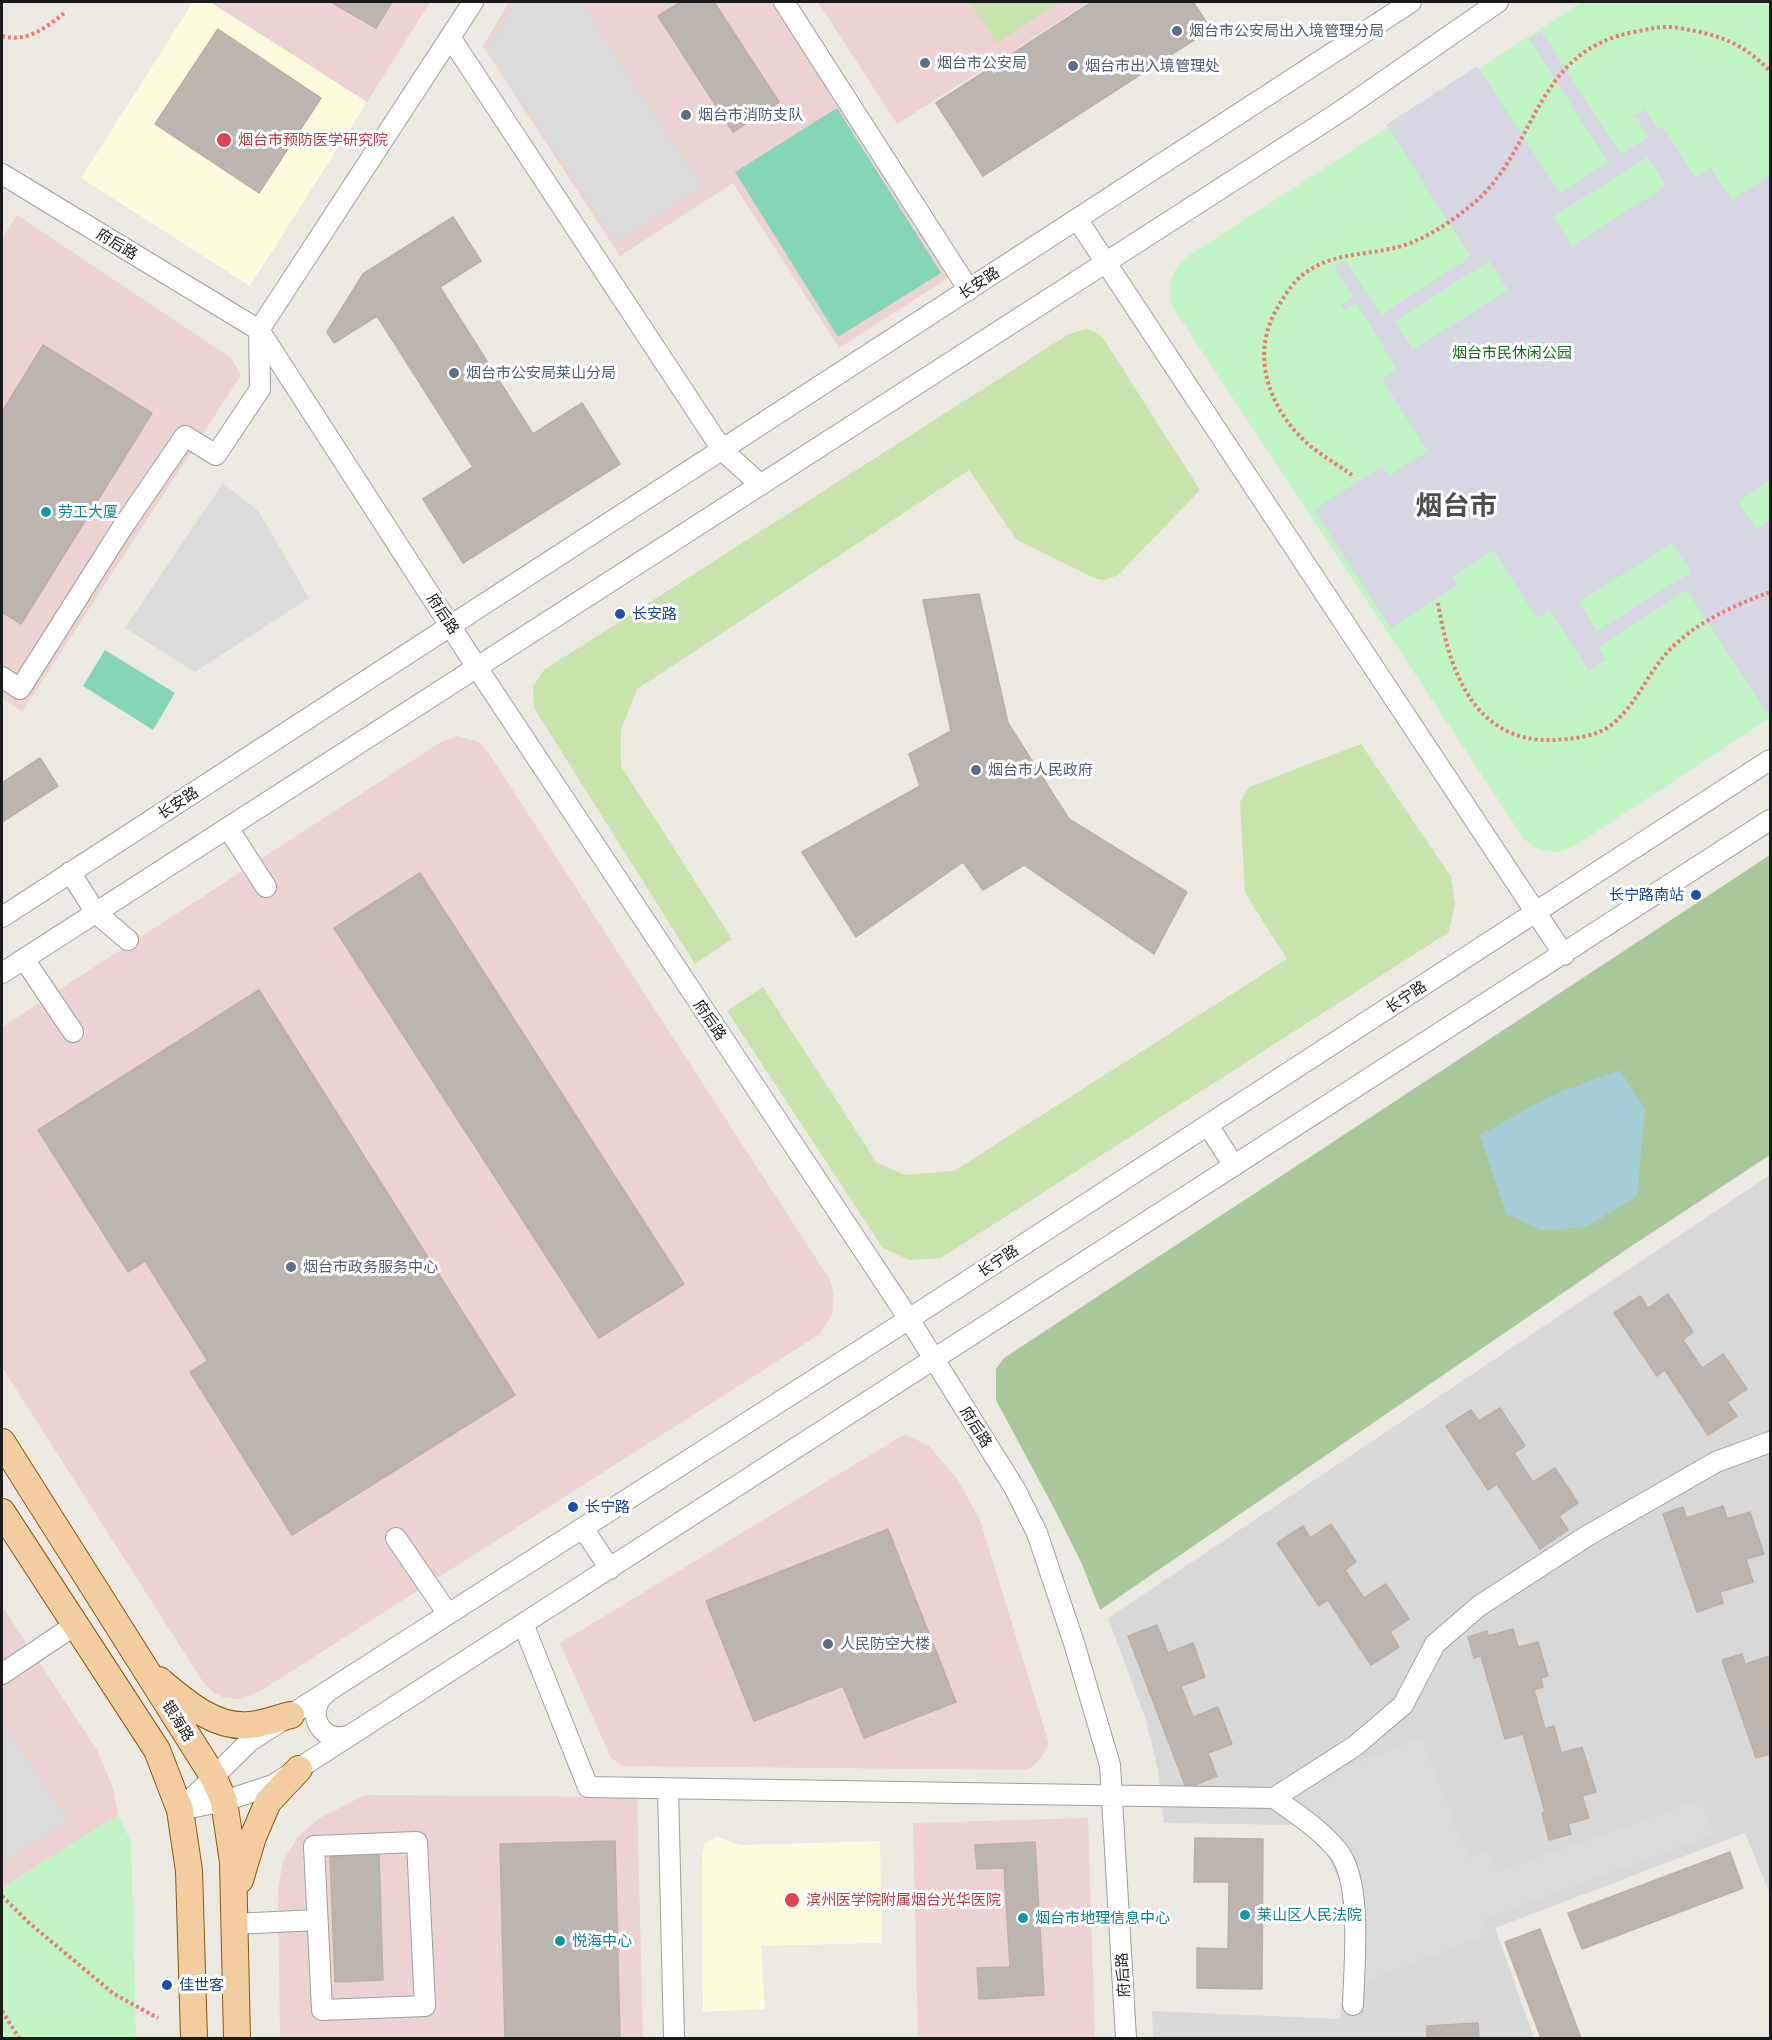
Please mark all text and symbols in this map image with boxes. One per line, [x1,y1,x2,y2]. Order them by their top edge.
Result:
place label: 烟台市公安局出入境管理分局 [1189,22,1384,40]
marker: 烟台市公安局出入境管理分局 [1170,24,1184,38]
place label: 烟台市公安局 [937,54,1027,72]
marker: 烟台市公安局 [918,56,932,70]
place label: 烟台市出入境管理处 [1085,57,1220,75]
marker: 烟台市出入境管理处 [1066,59,1080,73]
place label: 烟台市消防支队 [698,106,803,124]
marker: 烟台市消防支队 [679,108,693,122]
marker: 烟台市预防医学研究院 [215,131,233,149]
place label: 烟台市预防医学研究院 [238,131,388,149]
street label: 府后路 [93,225,141,263]
street label: 长安路 [955,263,1003,303]
park label: 烟台市民休闲公园 [1452,344,1572,362]
place label: 烟台市公安局莱山分局 [466,364,616,382]
marker: 烟台市公安局莱山分局 [447,366,461,380]
district label: 烟台市 [1416,490,1496,522]
place label: 劳工大厦 [58,503,118,521]
marker: 劳工大厦 [39,505,53,519]
street label: 府后路 [423,590,463,638]
place label: 长安路 [632,605,677,623]
marker: 长安路 [613,607,627,621]
place label: 烟台市人民政府 [988,761,1093,779]
marker: 烟台市人民政府 [969,763,983,777]
street label: 长安路 [154,783,202,823]
place label: 长宁路南站 [1609,886,1684,904]
marker: 长宁路南站 [1689,888,1703,902]
street label: 长宁路 [1382,977,1430,1017]
street label: 府后路 [690,996,730,1044]
street label: 长宁路 [974,1241,1022,1281]
place label: 烟台市政务服务中心 [303,1258,438,1276]
marker: 烟台市政务服务中心 [284,1260,298,1274]
street label: 府后路 [956,1403,996,1451]
place label: 长宁路 [585,1498,630,1516]
marker: 长宁路 [566,1500,580,1514]
place label: 人民防空大楼 [840,1635,930,1653]
marker: 人民防空大楼 [821,1637,835,1651]
street label: 银海路 [158,1697,198,1745]
marker: 滨州医学院附属烟台光华医院 [783,1891,801,1909]
place label: 滨州医学院附属烟台光华医院 [806,1891,1001,1909]
place label: 莱山区人民法院 [1257,1906,1362,1924]
marker: 莱山区人民法院 [1238,1908,1252,1922]
place label: 烟台市地理信息中心 [1035,1909,1170,1927]
marker: 烟台市地理信息中心 [1016,1911,1030,1925]
place label: 悦海中心 [572,1932,632,1950]
marker: 悦海中心 [553,1934,567,1948]
street label: 府后路 [1113,1952,1133,1998]
place label: 佳世客 [179,1976,224,1994]
marker: 佳世客 [160,1978,174,1992]

